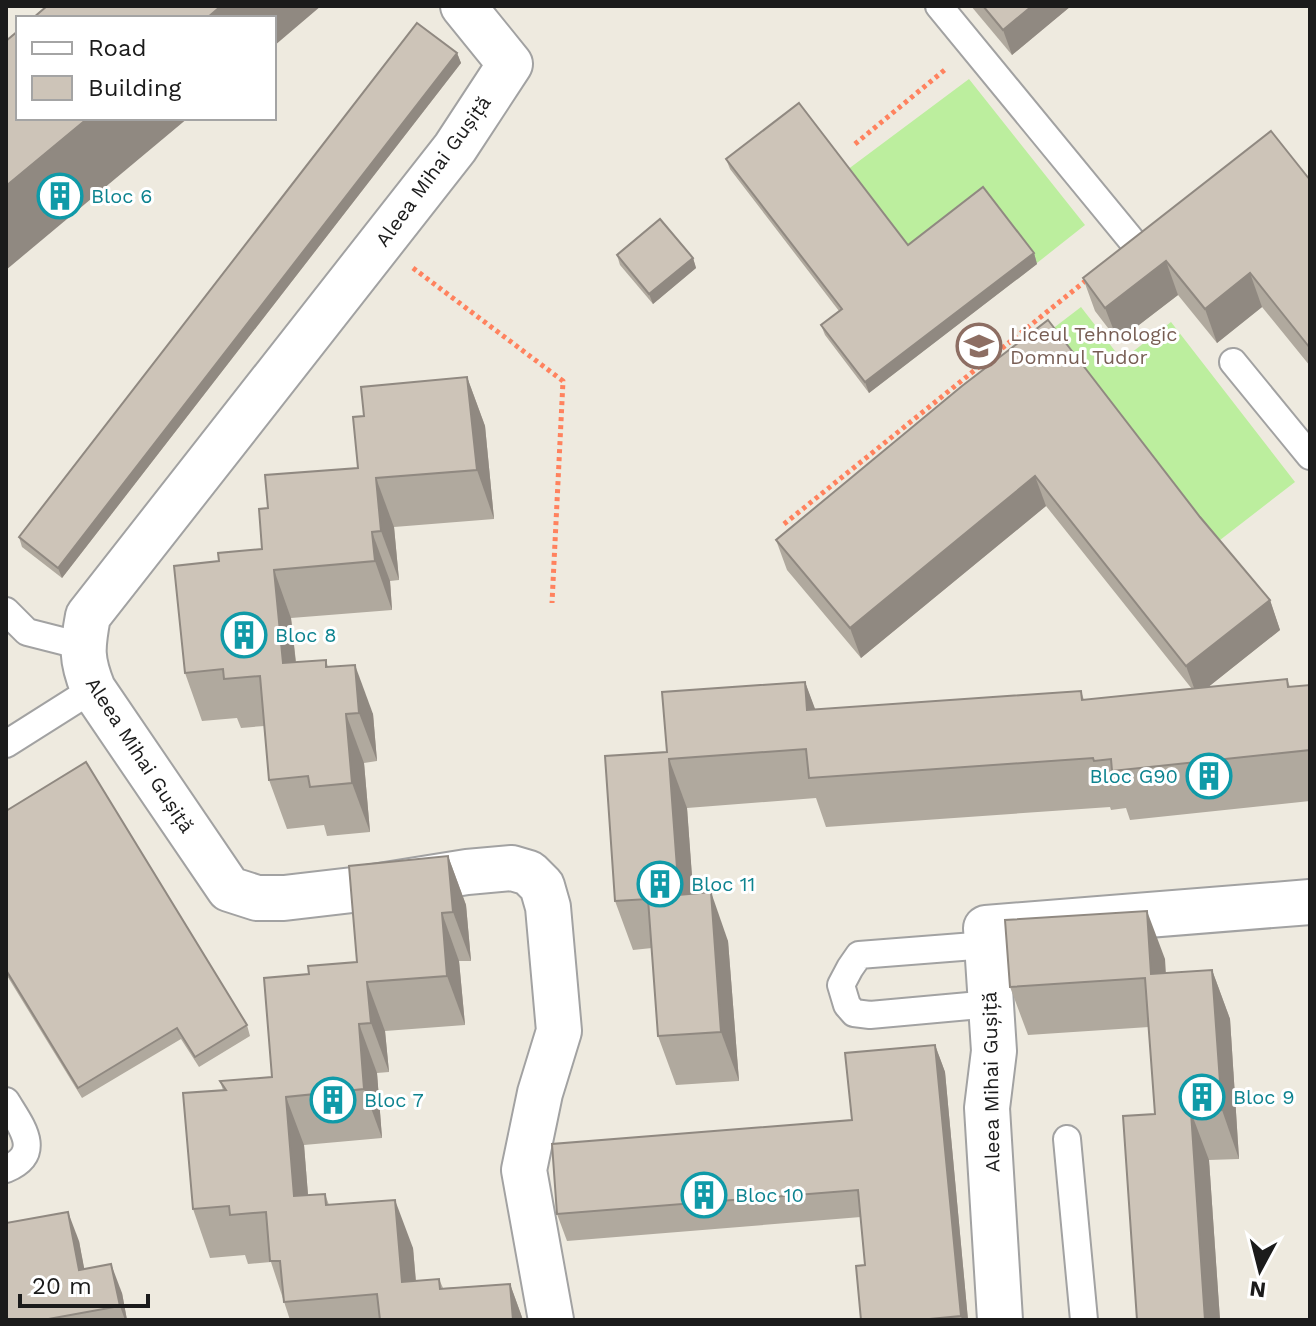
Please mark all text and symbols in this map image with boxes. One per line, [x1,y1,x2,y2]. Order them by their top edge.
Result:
legend [16,16,276,120]
text: Road [88,34,147,62]
text: Building [88,74,181,102]
street label: Aleea Mihai Gușiță [370,91,496,251]
building icon: Bloc 6 [36,172,84,220]
place label: Bloc 6 [91,184,152,208]
school or university icon: Liceul Tehnologic Domnul Tudor [955,322,1003,370]
place label: Liceul Tehnologic Domnul Tudor [1010,322,1178,369]
building icon: Bloc 8 [220,611,268,659]
place label: Bloc 8 [275,623,337,647]
street label: Aleea Mihai Gușiță [81,673,199,837]
building icon: Bloc G90 [1185,752,1233,800]
place label: Bloc G90 [1090,764,1178,788]
building icon: Bloc 11 [636,860,684,908]
place label: Bloc 11 [691,872,755,896]
street label: Aleea Mihai Gușiță [977,991,1005,1173]
building icon: Bloc 9 [1178,1073,1226,1121]
building icon: Bloc 7 [309,1076,357,1124]
place label: Bloc 9 [1233,1085,1295,1109]
place label: Bloc 7 [364,1088,424,1112]
building icon: Bloc 10 [680,1171,728,1219]
place label: Bloc 10 [735,1183,804,1207]
north arrow [1220,1230,1300,1310]
scale bar [20,1258,148,1308]
text: 20 m [32,1272,92,1300]
text: N [1248,1276,1267,1303]

